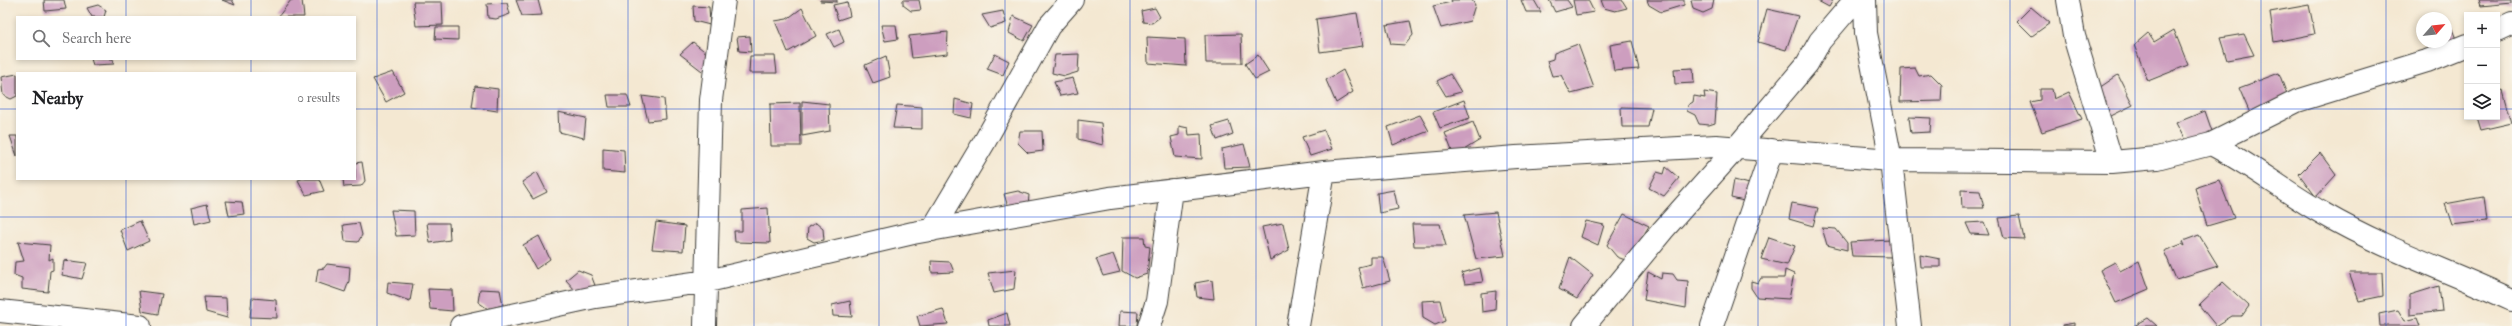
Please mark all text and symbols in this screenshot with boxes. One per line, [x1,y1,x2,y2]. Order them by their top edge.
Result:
north arrow [2416,12,2452,48]
map controls [2464,12,2500,120]
button: + [2464,12,2500,48]
search box [16,16,356,60]
icon: search [30,27,52,49]
text: Search here [62,29,131,48]
button: − [2464,48,2500,84]
button: layers [2464,84,2500,120]
text: Nearby [32,88,83,109]
text: 0 results [297,90,340,106]

